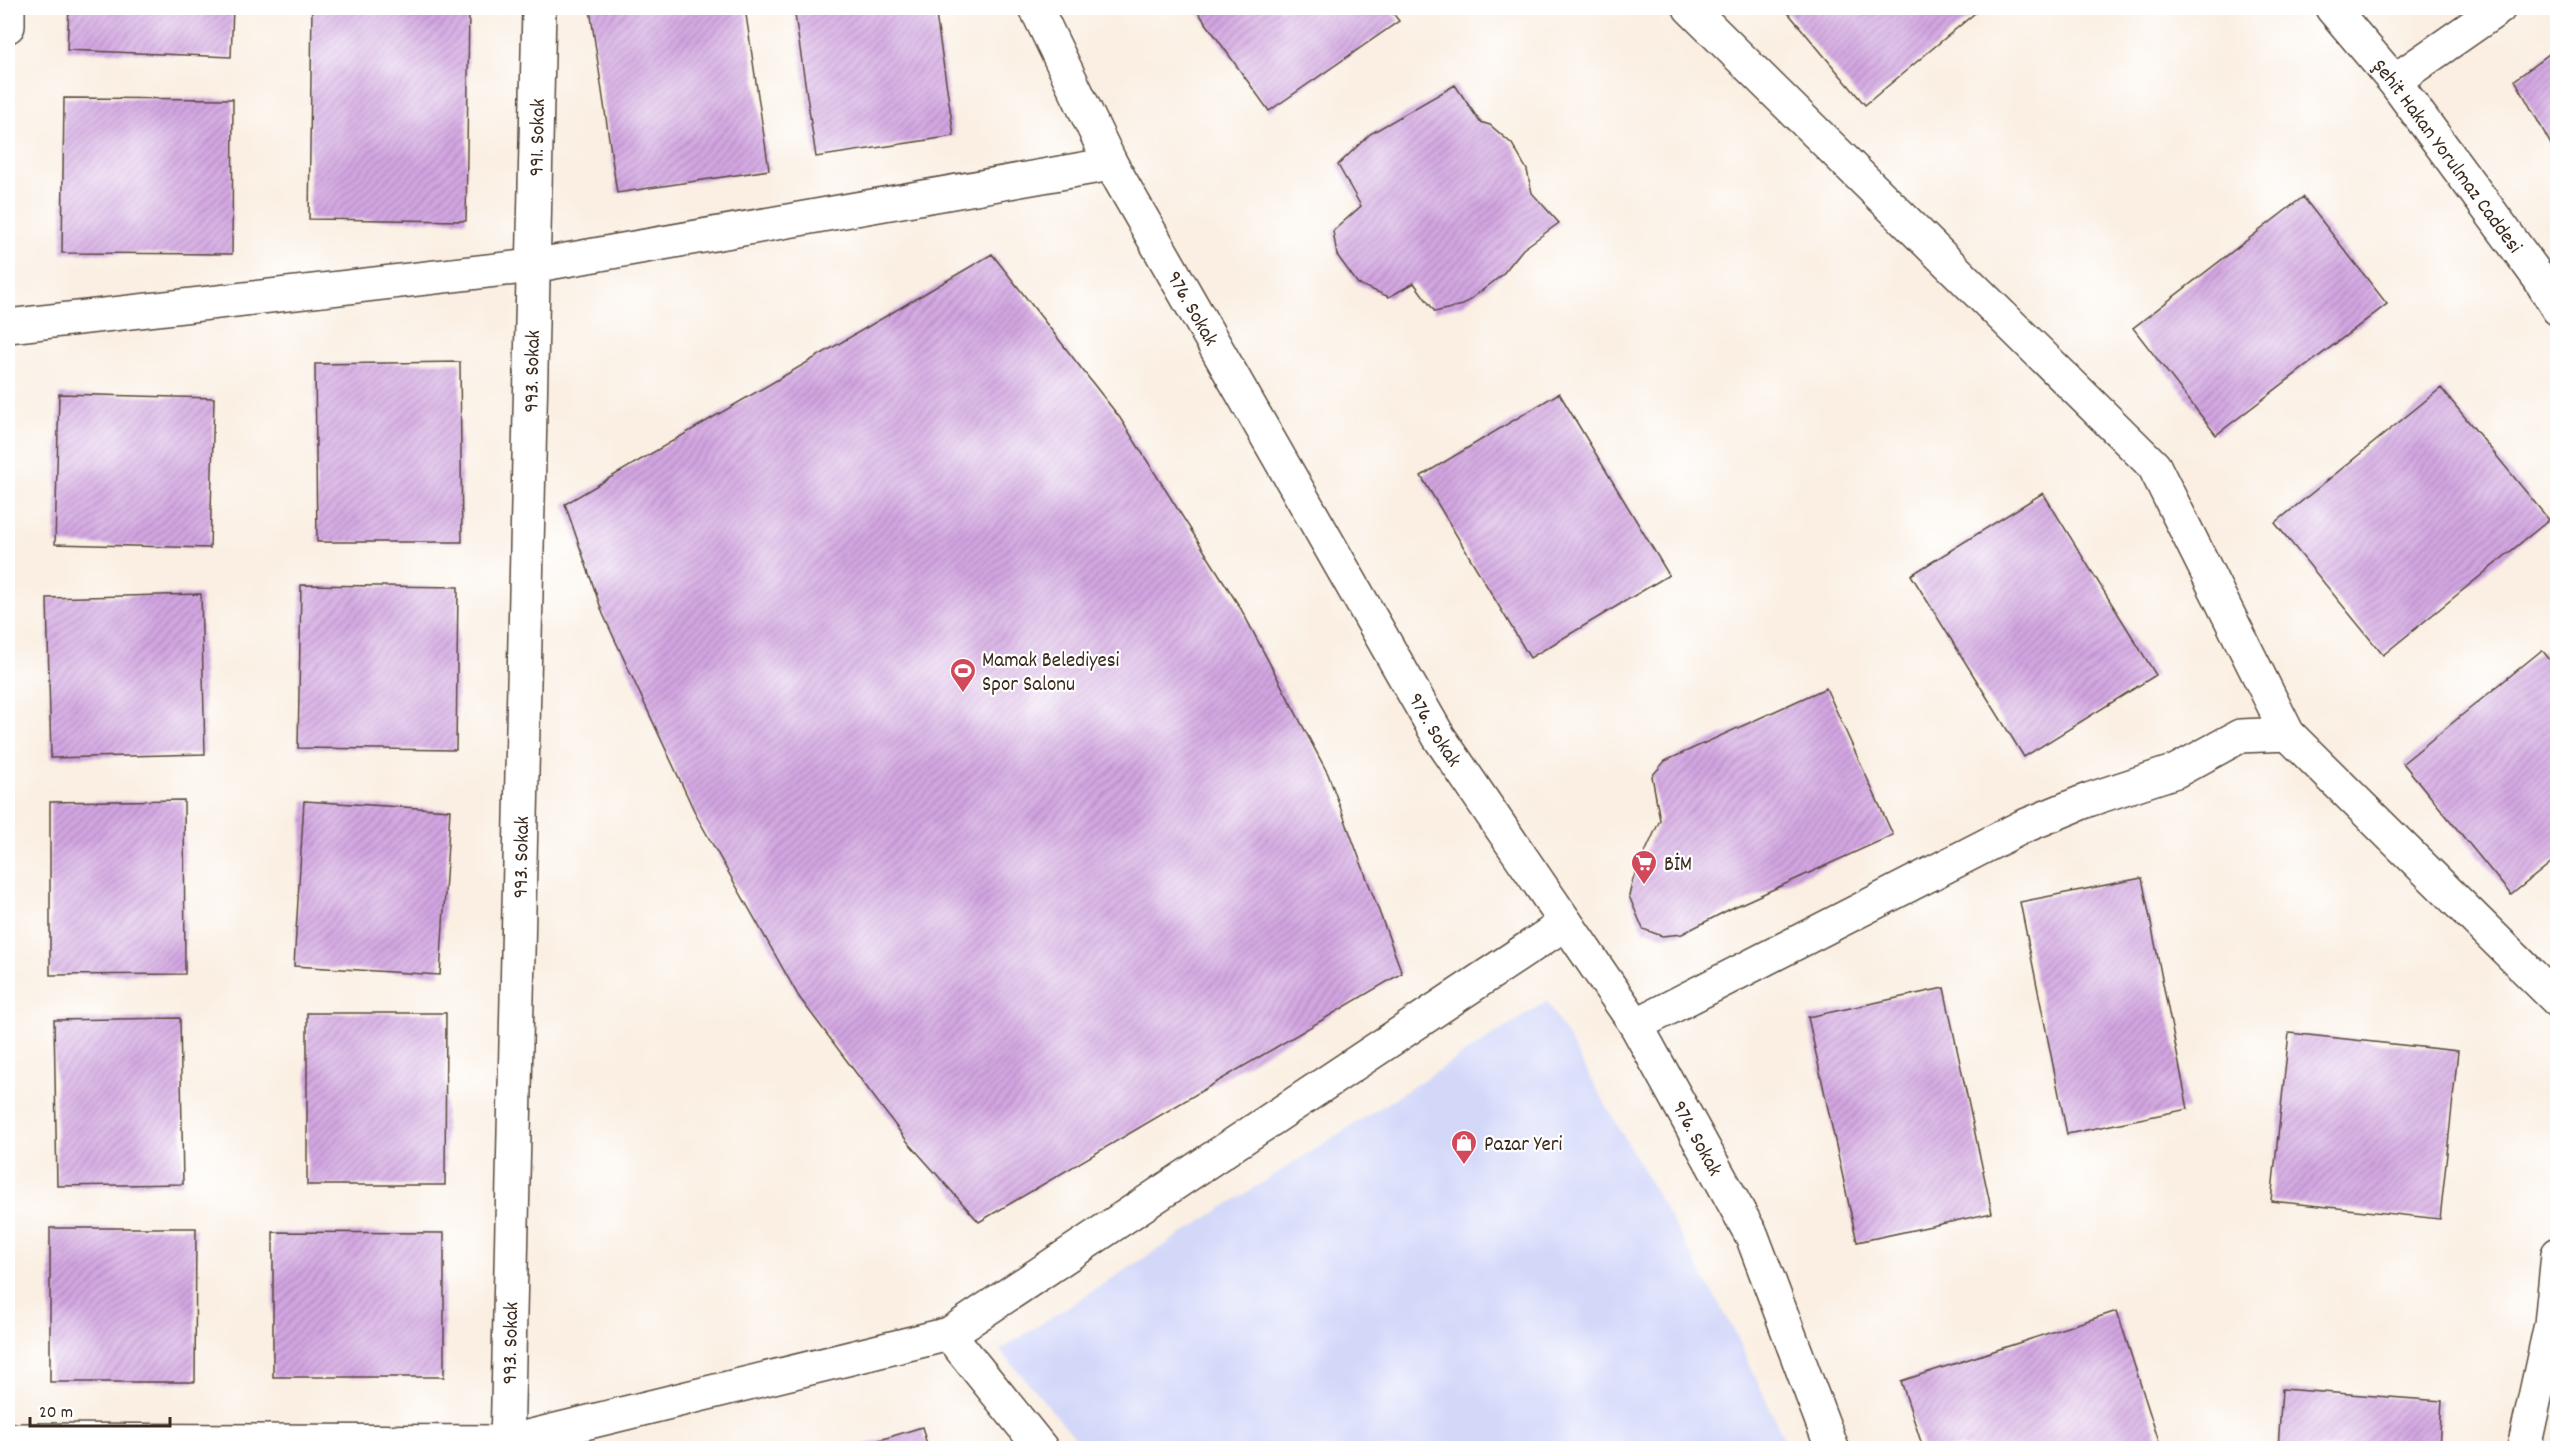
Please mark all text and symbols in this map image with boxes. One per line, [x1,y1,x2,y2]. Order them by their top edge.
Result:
street label: Şehit Hakan Yorulmaz Caddesi [2364,54,2528,261]
street label: 991. Sokak [523,98,555,177]
street label: 976. Sokak [1157,266,1224,353]
street label: 993. Sokak [518,330,550,413]
place label: Mamak Belediyesi Spor Salonu [982,647,1120,701]
sports icon: Mamak Belediyesi Spor Salonu [948,656,978,694]
street label: 976. Sokak [1399,688,1467,774]
street label: 993. Sokak [507,816,539,899]
supermarket icon: BİM [1629,848,1659,886]
place label: BİM [1664,851,1692,881]
street label: 976. Sokak [1662,1096,1728,1182]
shop icon: Pazar Yeri [1449,1128,1479,1166]
place label: Pazar Yeri [1484,1131,1563,1161]
street label: 993. Sokak [496,1301,528,1385]
scale bar [30,1390,170,1428]
text: 20 m [39,1401,73,1426]

